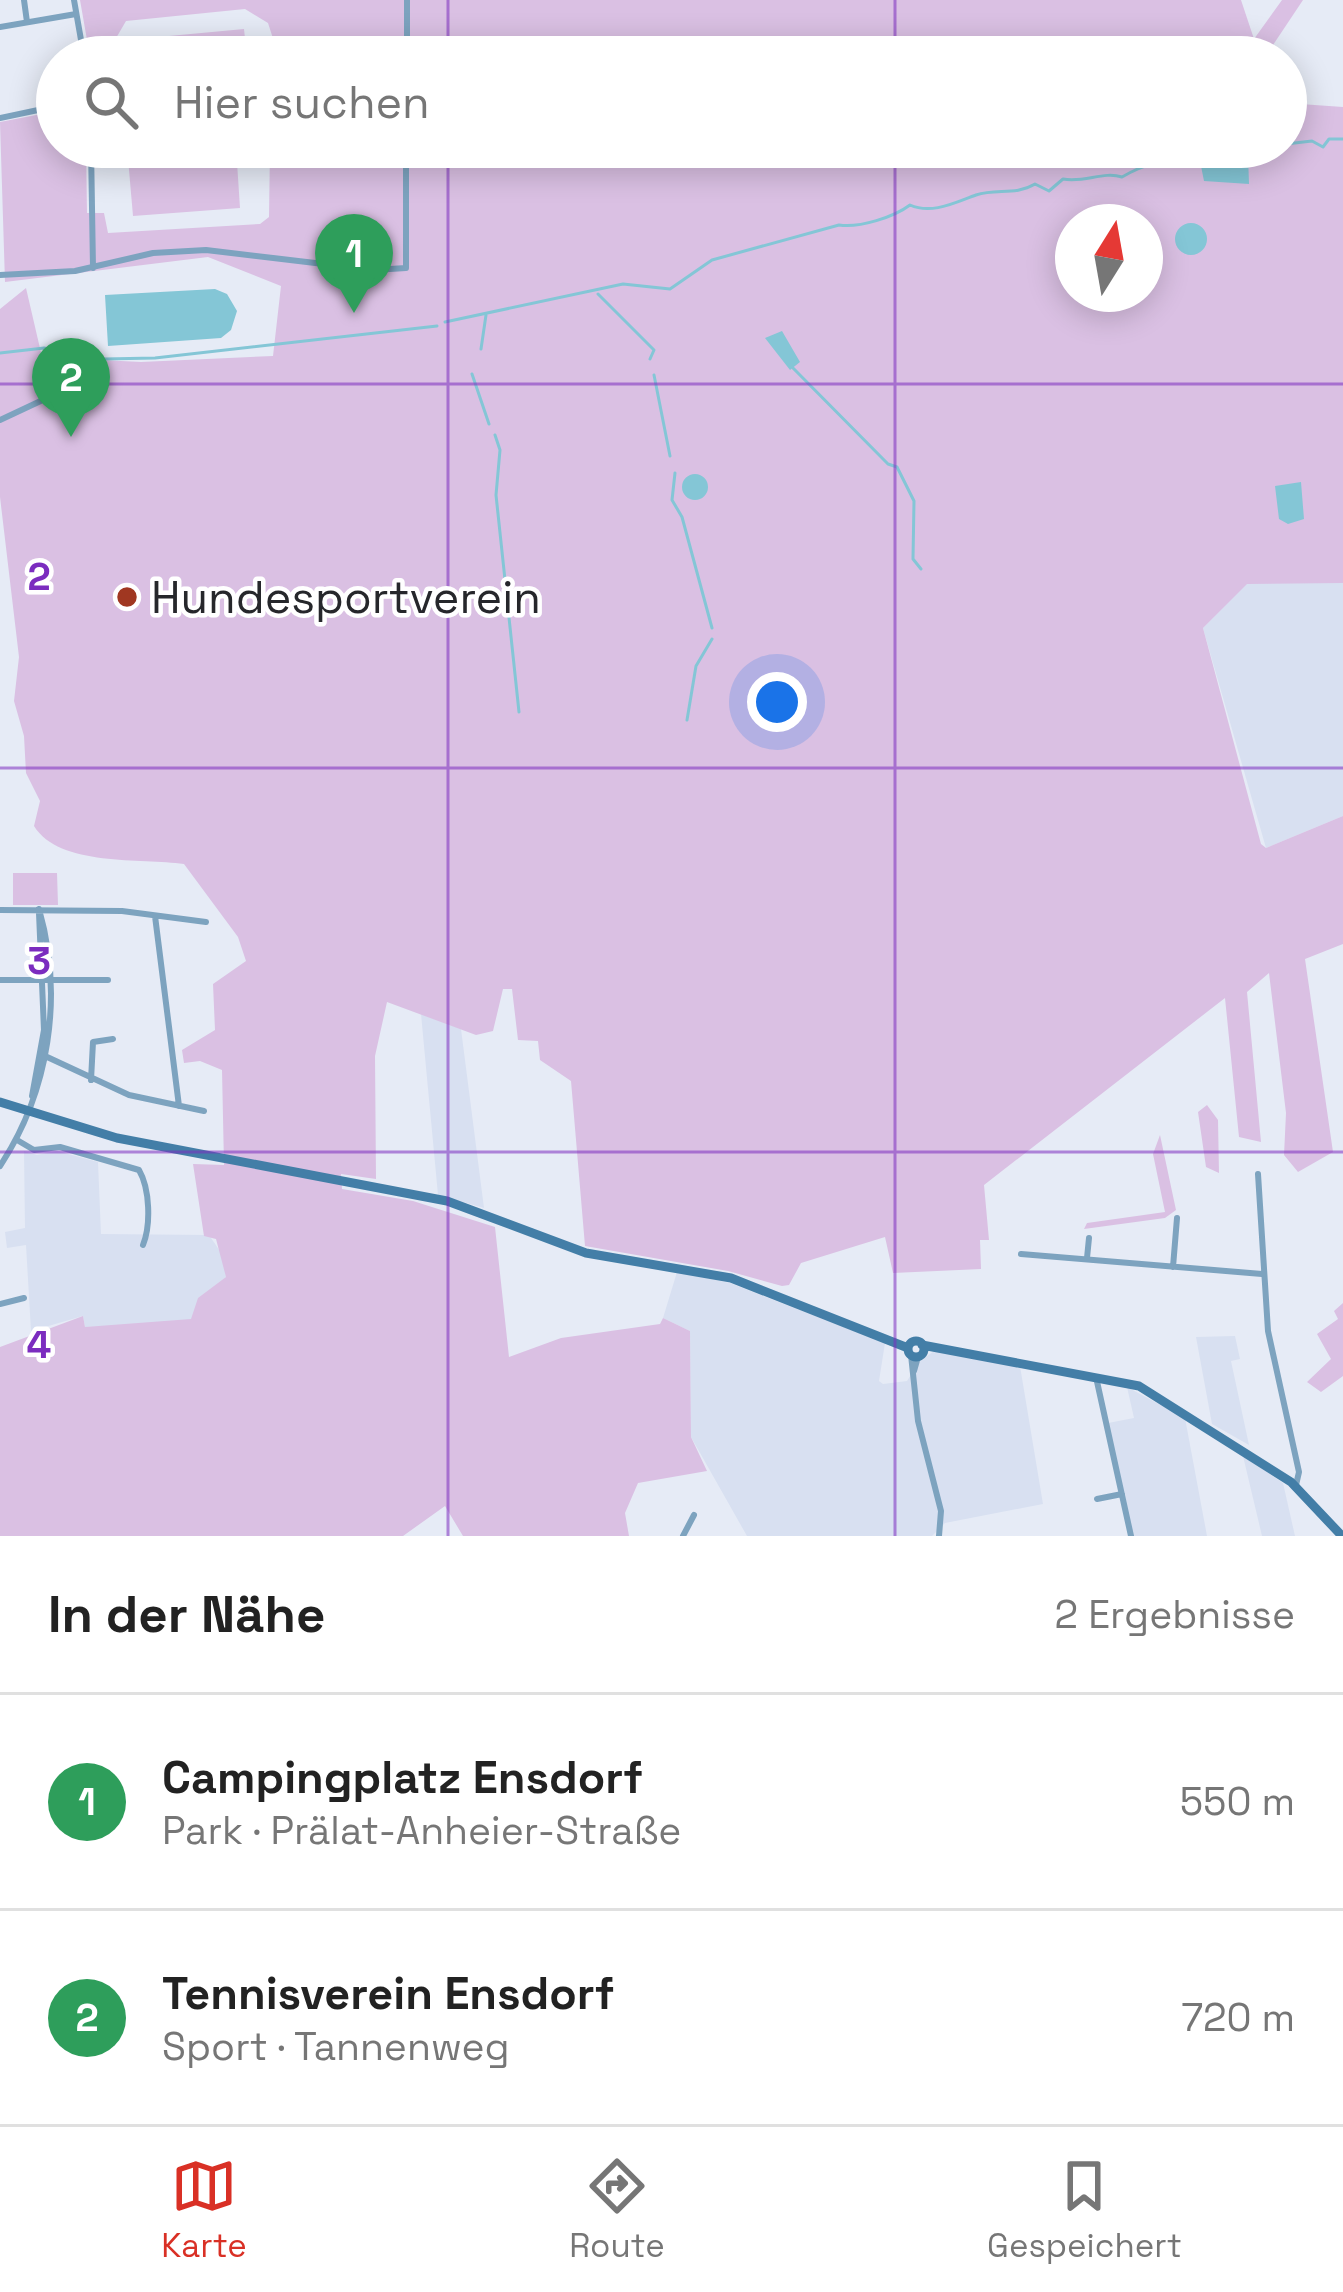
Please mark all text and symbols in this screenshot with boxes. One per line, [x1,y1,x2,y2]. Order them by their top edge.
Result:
search box [36,36,1307,168]
icon: search [78,69,144,135]
text: Hier suchen [174,74,430,131]
north arrow [1055,204,1163,312]
pin: 1 [315,214,393,313]
pin: 2 [32,338,110,437]
text: 2 [27,552,51,601]
place label: Hundesportverein [151,569,541,626]
marker: Hundesportverein [114,584,140,610]
your location [747,672,807,732]
text: 3 [27,936,51,985]
text: 4 [27,1320,51,1369]
text: In der Nähe [48,1582,325,1647]
text: 2 Ergebnisse [1055,1590,1295,1639]
text: Campingplatz Ensdorf [162,1749,643,1806]
text: 1 [78,1777,96,1826]
text: 550 m [1180,1777,1295,1826]
text: Park · Prälat-Anheier-Straße [162,1806,681,1855]
text: Tennisverein Ensdorf [162,1965,614,2022]
text: 2 [75,1993,99,2042]
text: 720 m [1181,1993,1295,2042]
text: Sport · Tannenweg [162,2022,510,2071]
tab: Karte [161,2153,247,2267]
tab: Route [569,2153,665,2267]
tab: Gespeichert [987,2153,1182,2267]

